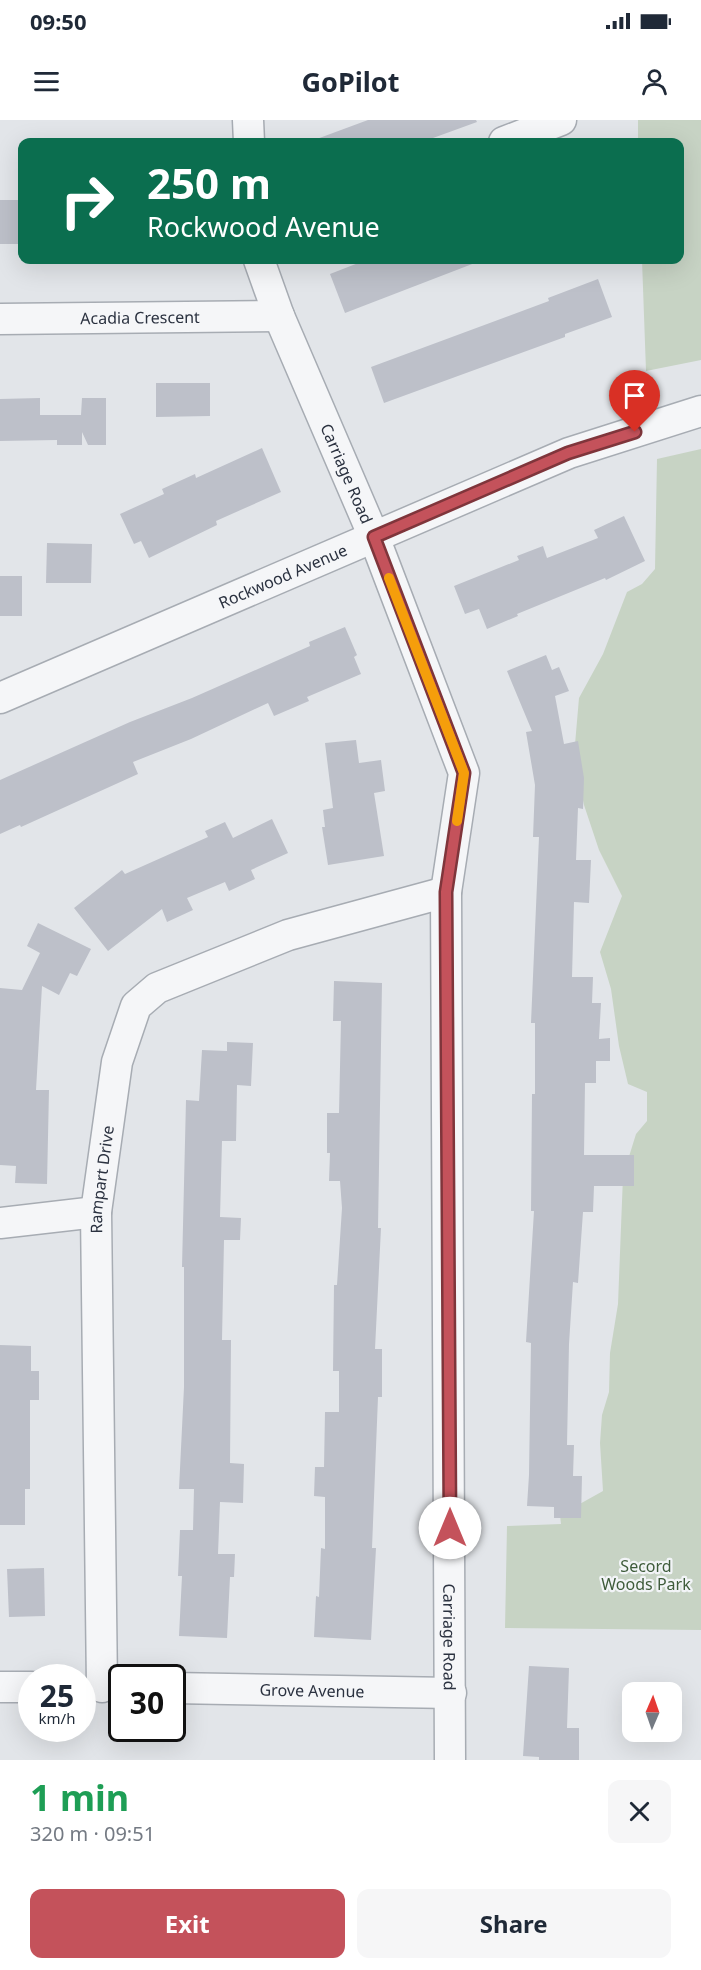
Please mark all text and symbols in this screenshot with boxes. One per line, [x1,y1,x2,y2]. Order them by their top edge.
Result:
text: 09:50 [30,6,87,36]
text: GoPilot [302,63,399,100]
icon: menu [30,65,63,98]
icon: person [638,65,671,98]
text: 250 m [147,154,271,211]
icon: right [48,162,126,240]
text: Rockwood Avenue [147,208,380,245]
street label: Acadia Crescent [80,306,200,329]
pin [609,370,660,432]
icon: arrive [618,379,651,412]
street label: Carriage Road [316,420,378,527]
street label: Rockwood Avenue [215,539,351,614]
street label: Rampart Drive [85,1124,119,1234]
position arrow [418,1496,482,1560]
park label: Secord Woods Park [601,1555,691,1595]
street label: Carriage Road [438,1584,461,1691]
speed limit sign: 30 [108,1664,186,1742]
text: 25 [40,1675,74,1716]
street label: Grove Avenue [259,1679,365,1702]
north arrow [622,1682,682,1742]
map controls [622,1682,682,1742]
text: km/h [39,1708,75,1728]
text: 1 min [30,1773,129,1822]
button: close [608,1780,671,1843]
text: 320 m · 09:51 [30,1820,155,1847]
button: Exit [30,1889,345,1958]
button: Share [357,1889,671,1958]

